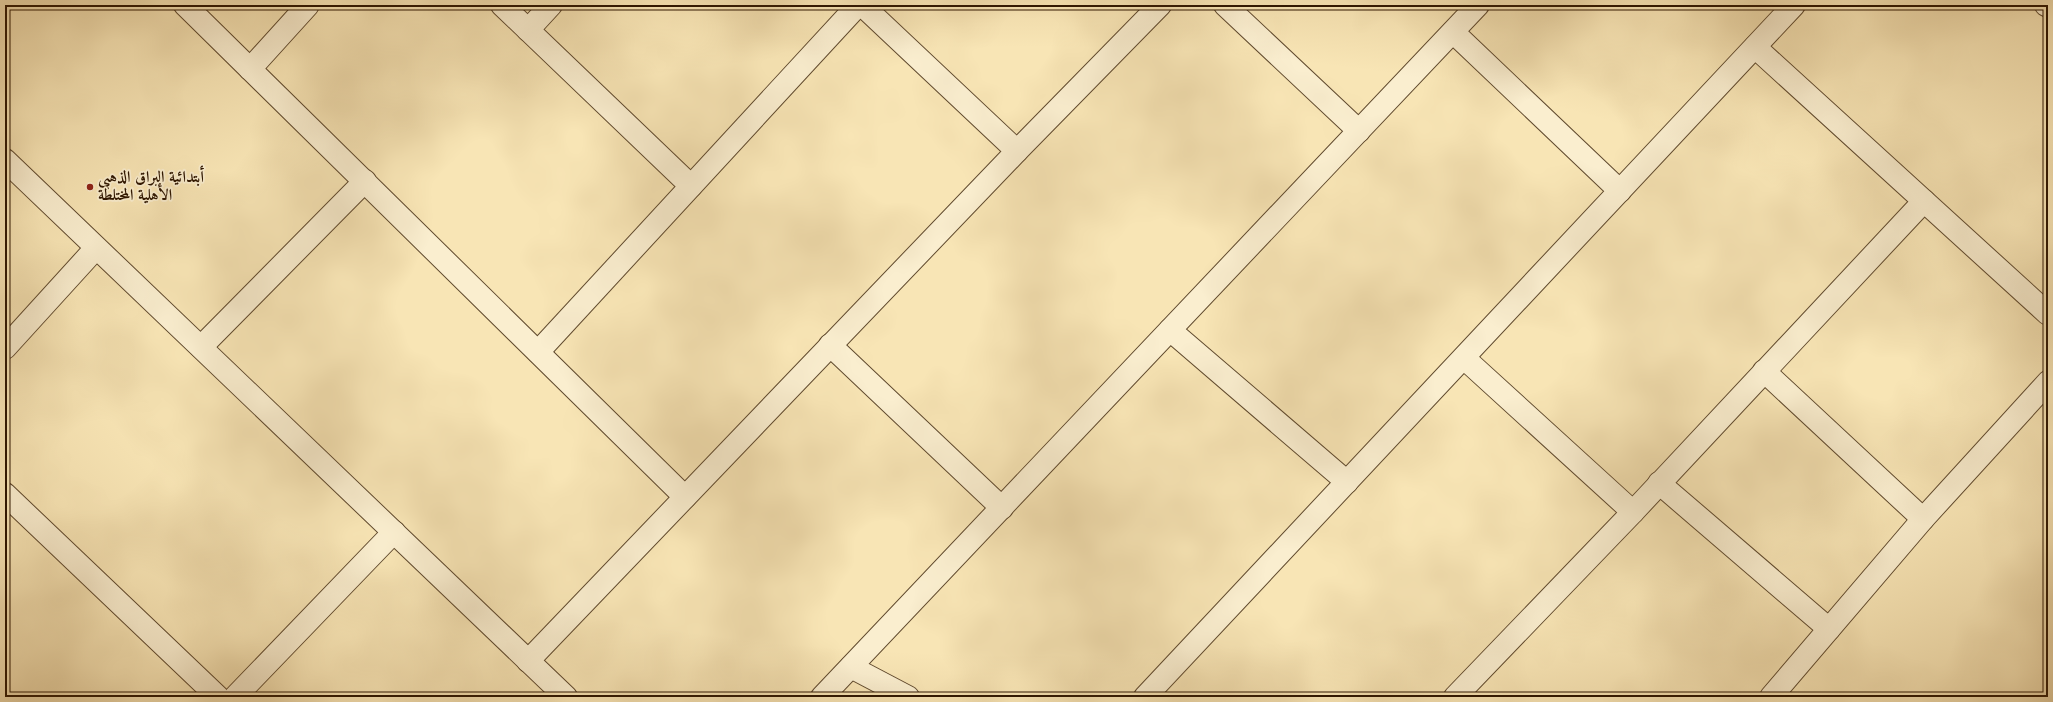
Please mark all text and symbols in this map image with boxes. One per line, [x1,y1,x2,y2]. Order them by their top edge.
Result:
place label: أبتدائية البراق الذهبي الأهلية المختلطة [98,165,204,204]
marker: أبتدائية البراق الذهبي الأهلية المختلطة [85,182,95,192]

